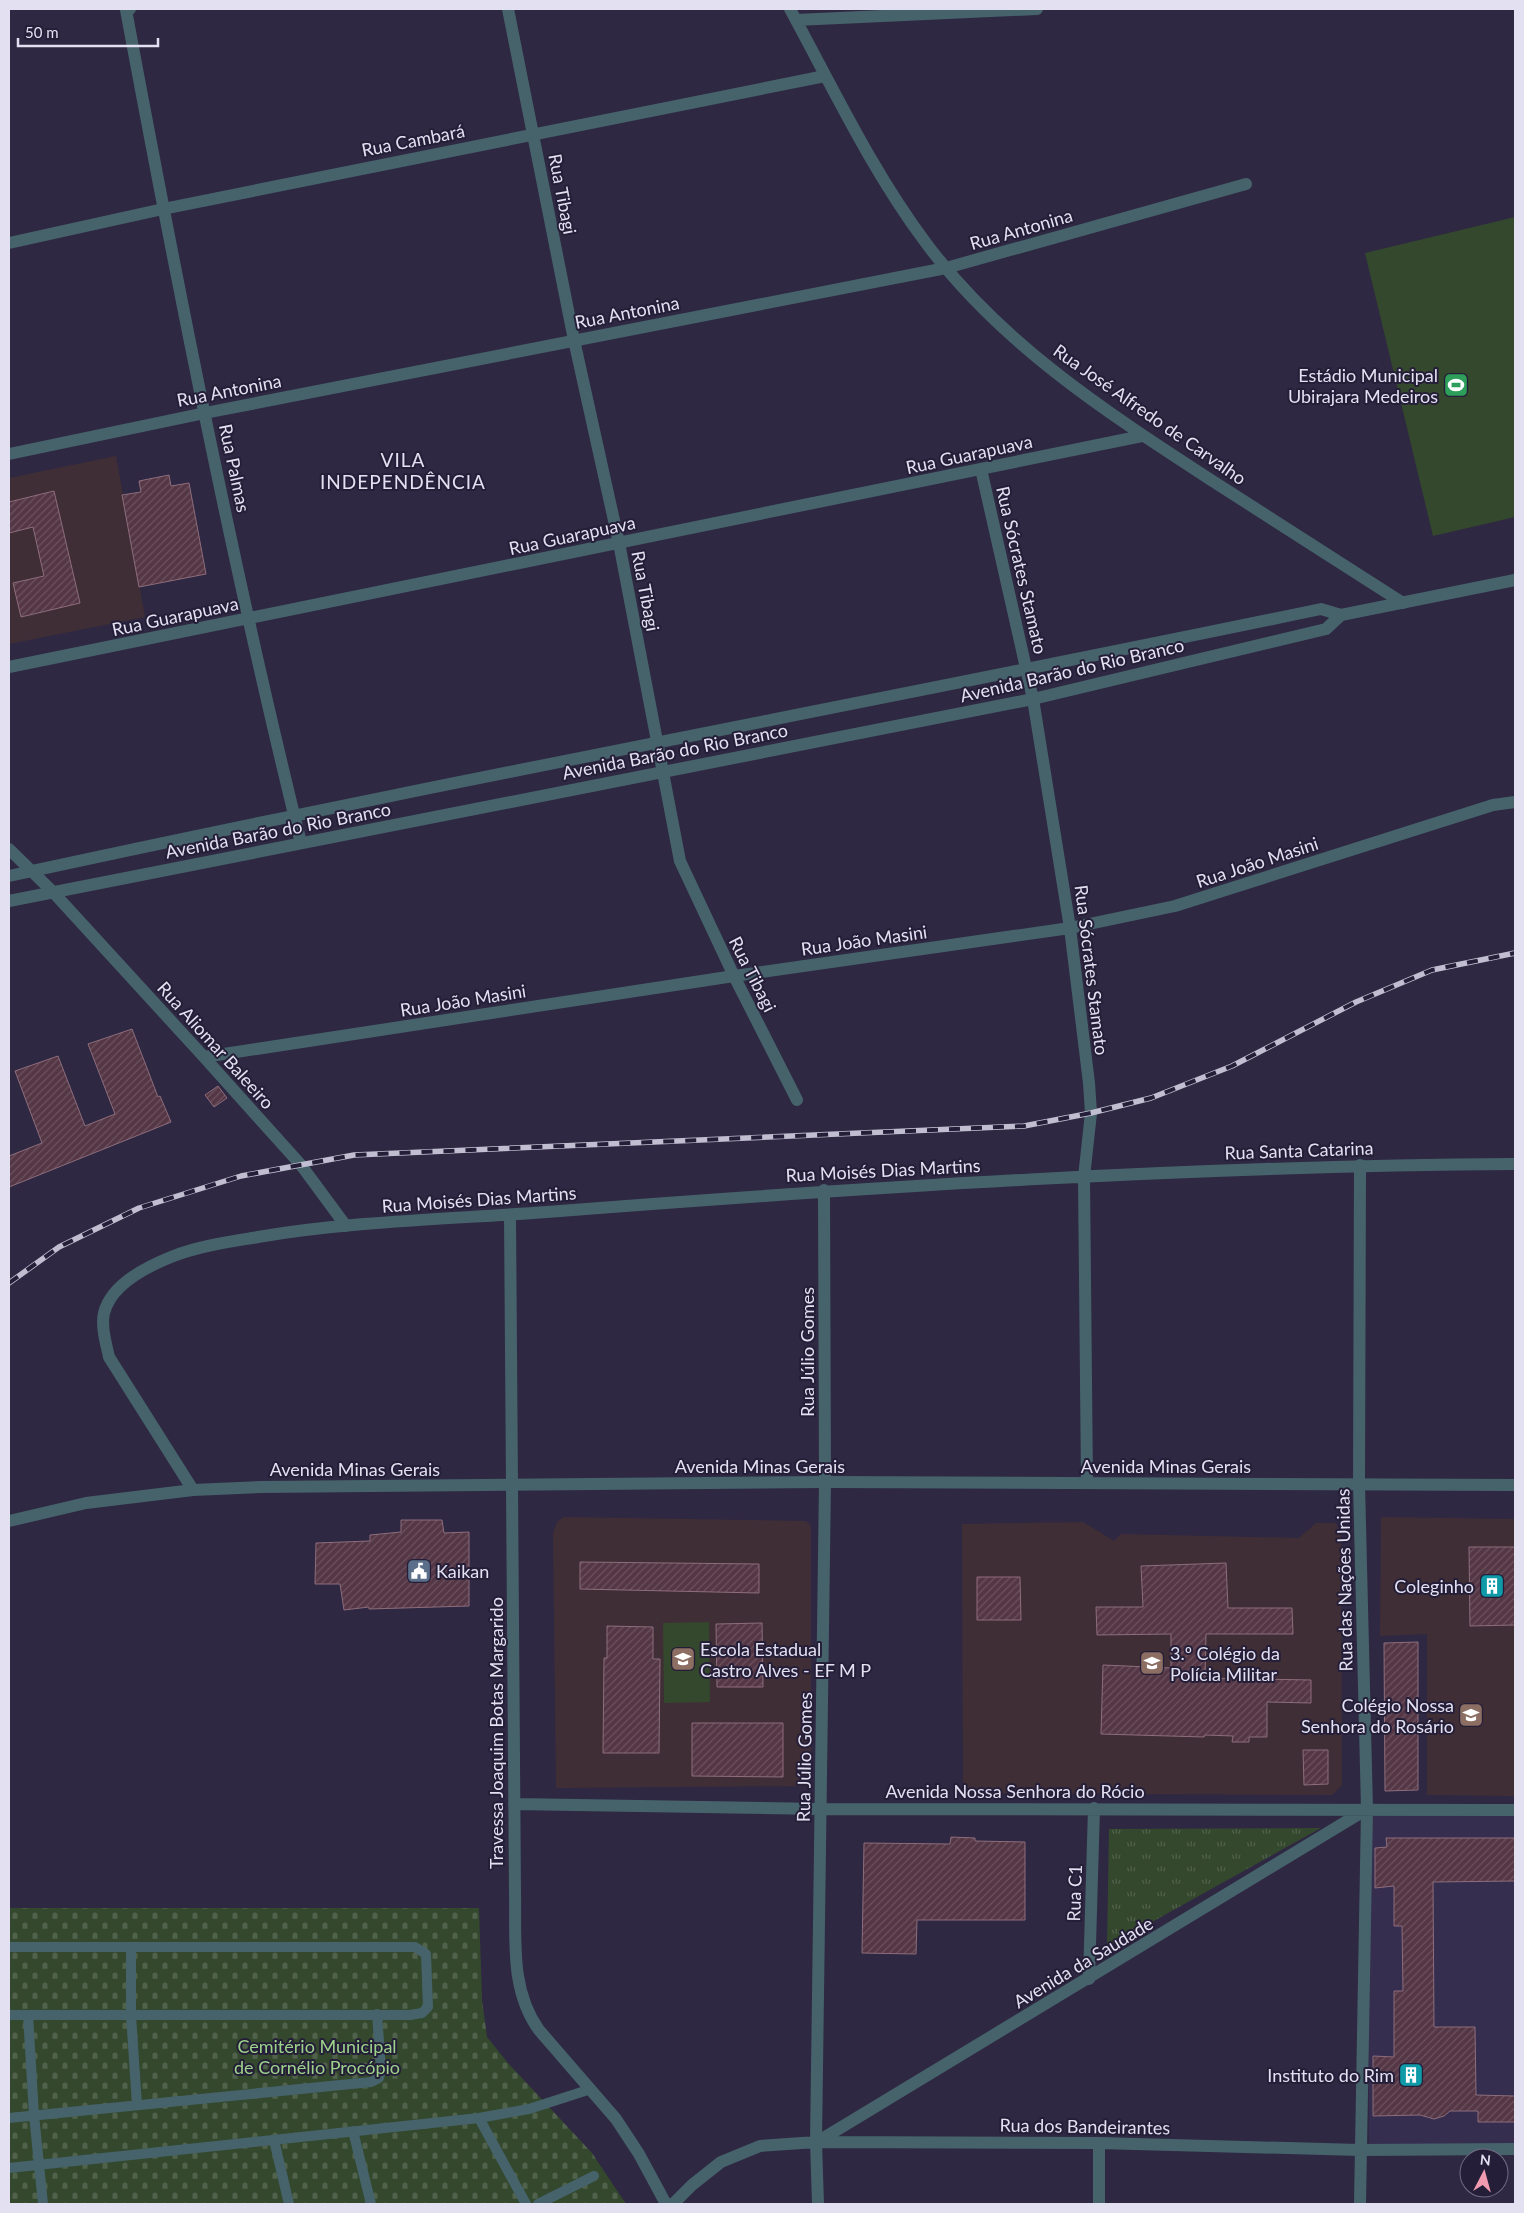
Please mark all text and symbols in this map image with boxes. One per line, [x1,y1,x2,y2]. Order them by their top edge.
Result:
scale bar [18,15,158,47]
text: 50 m [25,23,59,41]
street label: Rua Cambará [360,119,466,161]
street label: Rua Tibagi [544,152,582,236]
street label: Rua Antonina [967,204,1075,254]
street label: Rua Antonina [573,291,681,333]
street label: Rua José Alfredo de Carvalho [1049,339,1251,489]
place label: Estádio Municipal Ubirajara Medeiros [1288,364,1438,407]
street label: Rua Antonina [175,369,283,411]
sports icon: Estádio Municipal Ubirajara Medeiros [1443,372,1469,398]
street label: Rua Palmas [215,422,255,514]
street label: Rua Guarapuava [904,430,1034,478]
district label: VILA INDEPENDÊNCIA [320,448,486,493]
street label: Rua Sócrates Stamato [992,484,1052,656]
street label: Rua Guarapuava [507,511,637,559]
street label: Rua Tibagi [627,549,665,633]
street label: Rua Guarapuava [110,592,240,640]
street label: Avenida Barão do Rio Branco [958,633,1186,707]
street label: Avenida Barão do Rio Branco [560,718,790,784]
street label: Avenida Barão do Rio Branco [163,797,393,863]
street label: Rua João Masini [1193,832,1321,892]
street label: Rua Sócrates Stamato [1071,884,1113,1056]
street label: Rua João Masini [800,920,928,960]
street label: Rua Tibagi [725,933,781,1015]
street label: Rua Aliomar Baleeiro [153,977,279,1113]
street label: Rua João Masini [399,979,527,1021]
street label: Rua Santa Catarina [1224,1136,1374,1164]
street label: Rua Moisés Dias Martins [785,1154,981,1186]
street label: Rua Moisés Dias Martins [381,1181,577,1217]
street label: Rua Júlio Gomes [796,1287,818,1417]
street label: Avenida Minas Gerais [675,1455,845,1477]
street label: Avenida Minas Gerais [1081,1455,1251,1477]
street label: Avenida Minas Gerais [270,1458,440,1480]
street label: Rua das Nações Unidas [1331,1488,1357,1672]
public building icon: Kaikan [406,1558,432,1584]
place label: Kaikan [436,1560,489,1582]
building icon: Coleginho [1479,1573,1505,1599]
place label: Coleginho [1394,1575,1474,1597]
street label: Travessa Joaquim Botas Margarido [485,1597,507,1869]
place label: Escola Estadual Castro Alves - EF M P [700,1638,871,1681]
place label: 3.º Colégio da Polícia Militar [1170,1642,1280,1685]
school or university icon: Escola Estadual Castro Alves - EF M P [670,1646,696,1672]
school or university icon: 3.º Colégio da Polícia Militar [1139,1650,1165,1676]
street label: Rua Júlio Gomes [792,1692,816,1822]
place label: Colégio Nossa Senhora do Rosário [1301,1694,1454,1737]
school or university icon: Colégio Nossa Senhora do Rosário [1458,1702,1484,1728]
street label: Avenida Nossa Senhora do Rócio [885,1780,1145,1802]
street label: Rua C1 [1062,1864,1086,1922]
street label: Avenida da Saudade [1009,1912,1157,2012]
park label: Cemitério Municipal de Cornélio Procópio [234,2035,400,2078]
building icon: Instituto do Rim [1398,2062,1424,2088]
place label: Instituto do Rim [1267,2064,1394,2086]
street label: Rua dos Bandeirantes [1000,2114,1171,2138]
north arrow [1459,2148,1509,2198]
text: N [1479,2151,1492,2169]

